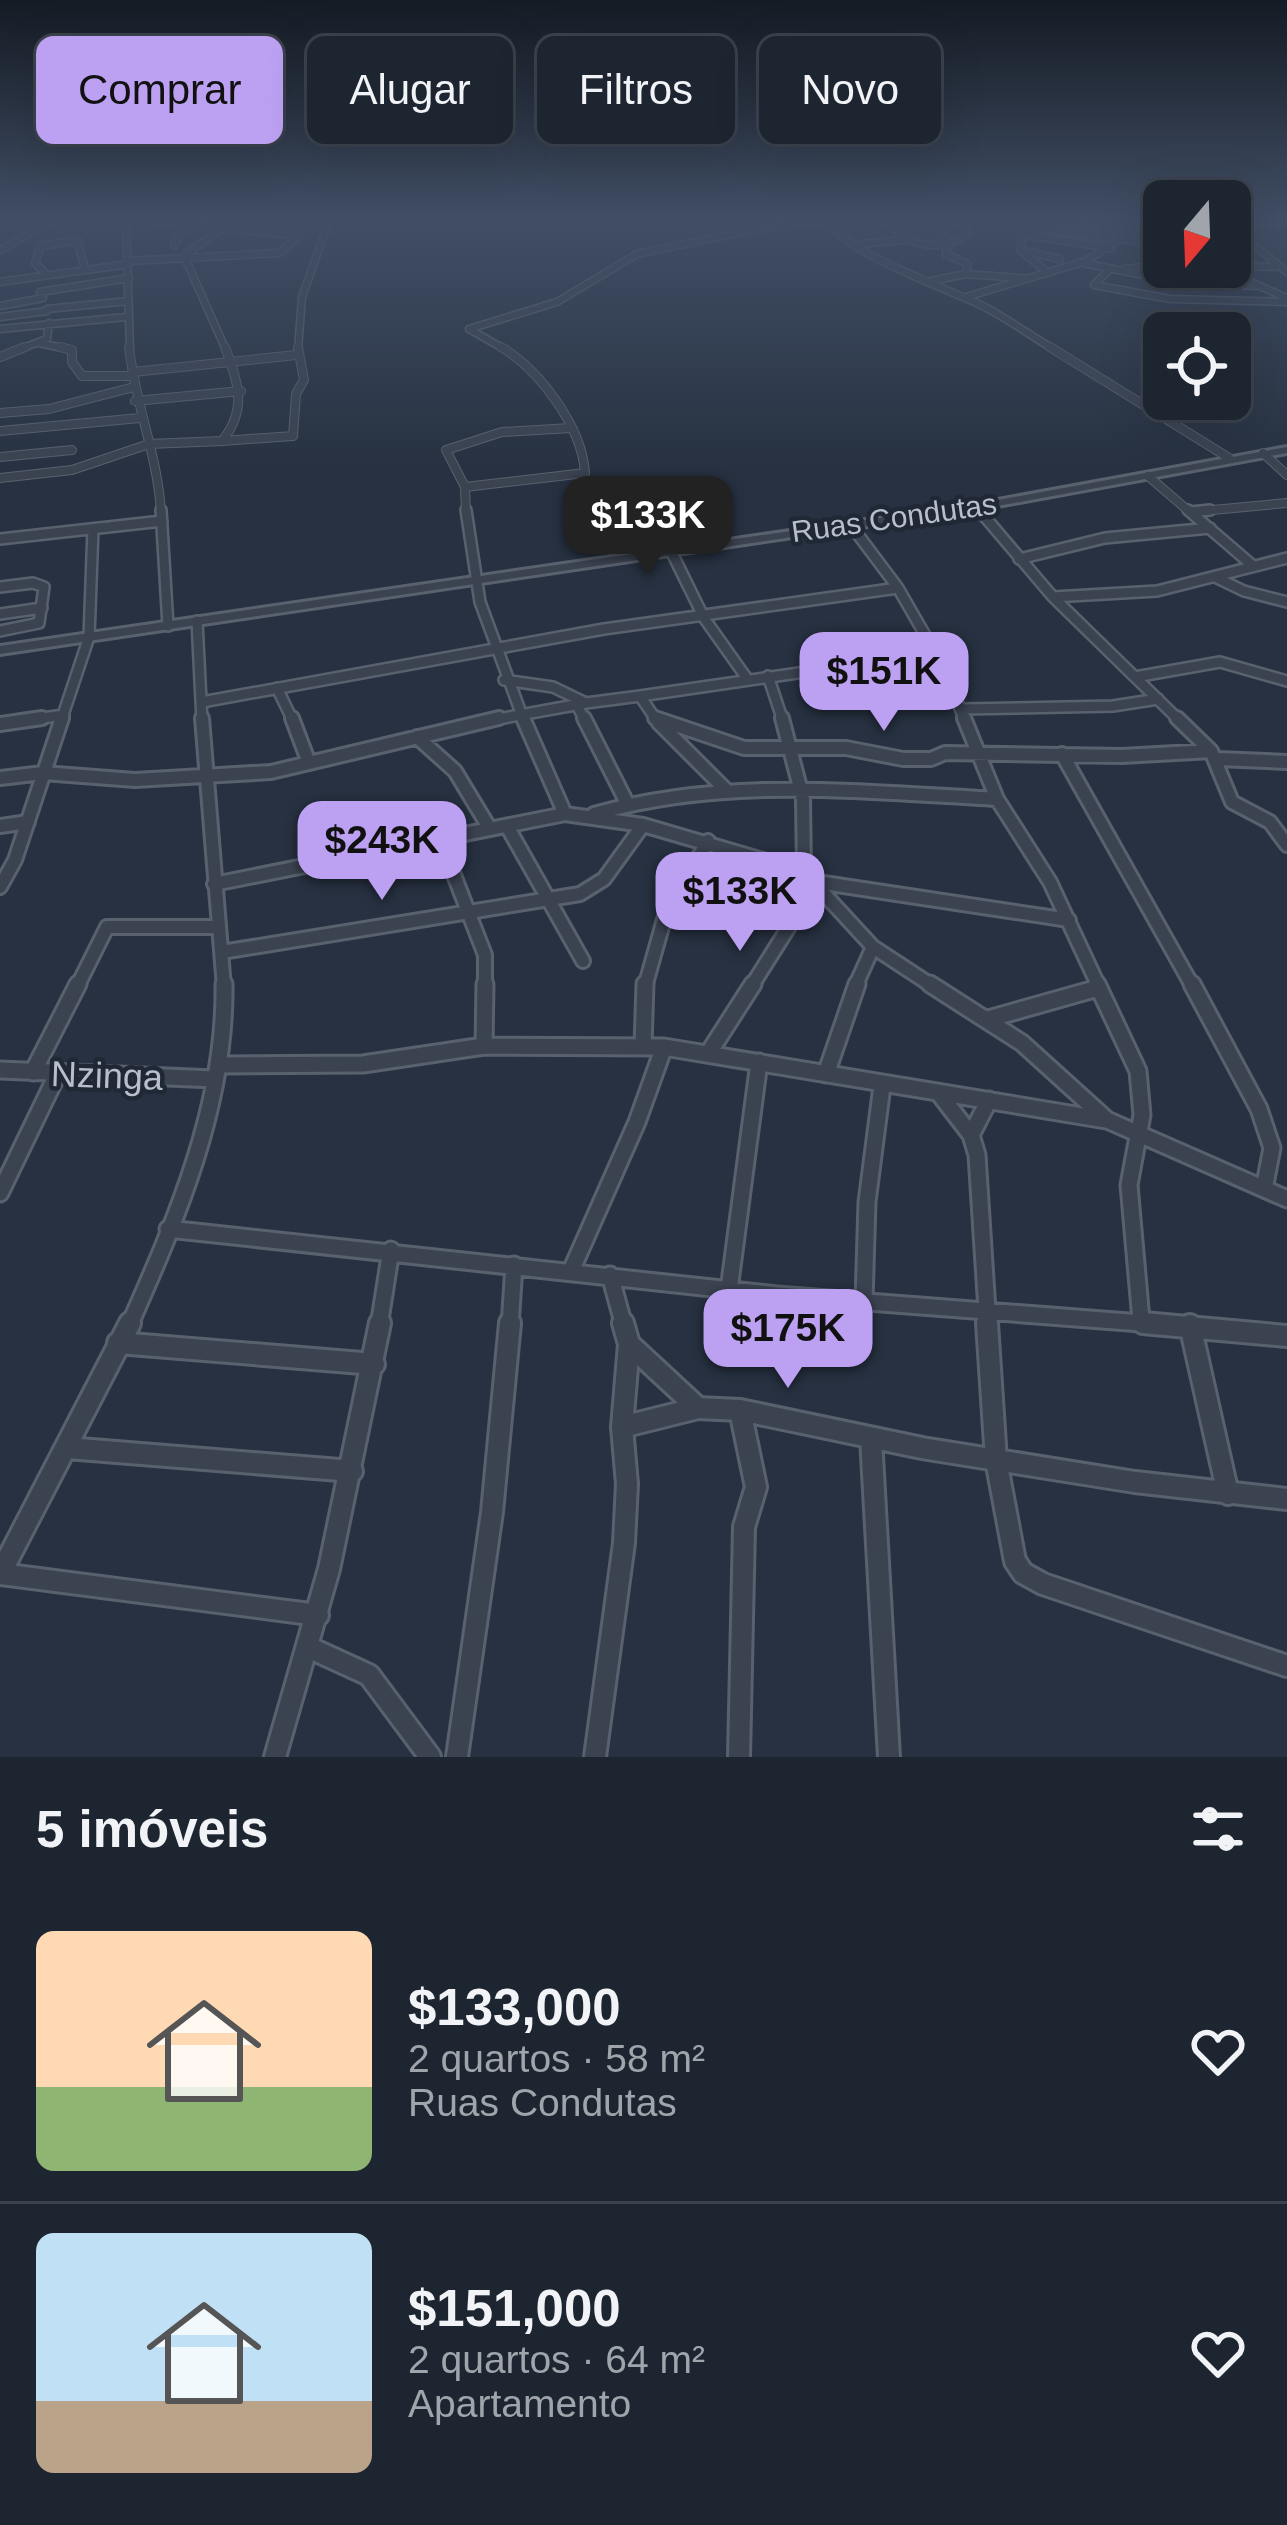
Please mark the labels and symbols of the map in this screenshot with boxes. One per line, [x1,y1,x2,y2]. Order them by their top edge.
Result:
north arrow [1143,180,1251,288]
pin: $133K [564,476,732,578]
street label: Ruas Condutas [789,487,999,548]
pin: $151K [800,632,968,734]
pin: $243K [298,801,466,903]
pin: $133K [656,852,824,954]
street label: Nzinga [50,1053,165,1098]
pin: $175K [704,1289,872,1391]

